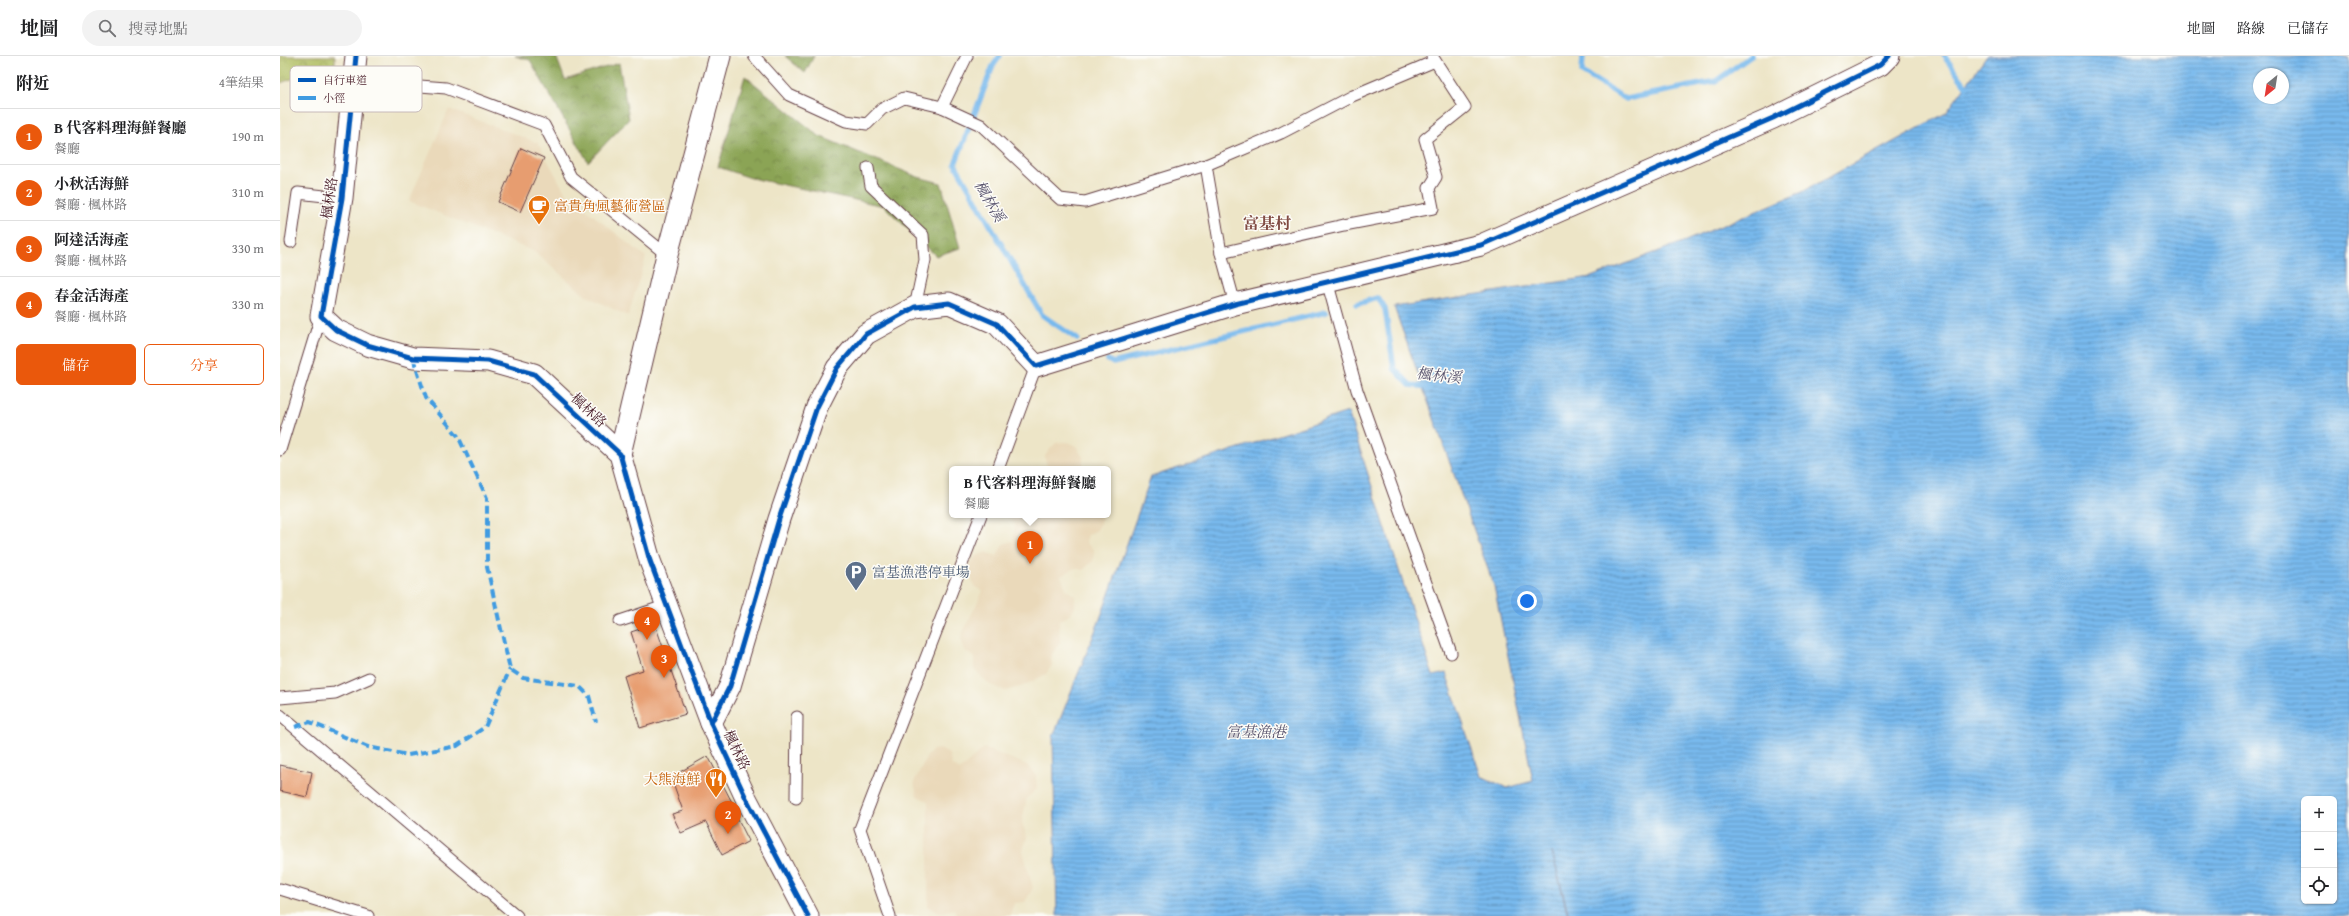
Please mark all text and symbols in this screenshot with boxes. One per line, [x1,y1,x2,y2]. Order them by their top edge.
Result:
search box [82,10,362,46]
text: 地圖 [20,14,58,42]
icon: search [96,17,118,39]
text: 搜尋地點 [128,18,188,39]
text: 地圖 [2187,18,2215,38]
text: 路線 [2237,18,2265,38]
text: 已儲存 [2287,18,2329,38]
legend [290,66,422,112]
north arrow [2253,68,2289,104]
text: 附近 [16,70,50,95]
text: 自行車道 [323,72,367,88]
text: 4筆結果 [219,73,264,92]
text: 小徑 [323,90,345,106]
text: B 代客料理海鮮餐廳 [54,117,187,138]
text: 1 [26,127,32,146]
text: 190 m [232,127,264,146]
text: 餐廳 [54,139,80,158]
text: 小秋活海鮮 [54,173,129,194]
street label: 楓林路 [316,176,342,220]
water label: 楓林溪 [970,176,1011,227]
text: 2 [26,183,32,202]
text: 310 m [232,183,264,202]
cafe icon: 富貴角風藝術營區 [526,193,552,226]
text: 餐廳 · 楓林路 [54,195,127,214]
place label: 富貴角風藝術營區 [554,196,666,216]
district label: 富基村 [1243,211,1291,235]
text: 阿達活海產 [54,229,129,250]
text: 3 [26,239,32,258]
text: 330 m [232,239,264,258]
text: 餐廳 · 楓林路 [54,251,127,270]
text: 春金活海產 [54,285,129,306]
text: 4 [26,295,32,314]
text: 330 m [232,295,264,314]
text: 餐廳 · 楓林路 [54,307,127,326]
button: 儲存 [16,344,136,385]
button: 分享 [144,344,264,385]
water label: 楓林溪 [1416,362,1464,388]
street label: 楓林路 [567,388,611,432]
popup [949,466,1111,518]
text: B 代客料理海鮮餐廳 [964,472,1096,493]
text: 餐廳 [964,494,990,513]
pin: 1 [1017,531,1043,564]
parking icon: 富基漁港停車場 [843,559,869,592]
place label: 富基漁港停車場 [872,562,970,582]
your location [1517,591,1537,611]
pin: 4 [634,607,660,640]
pin: 3 [651,645,677,678]
water label: 富基漁港 [1226,721,1288,742]
street label: 楓林路 [719,727,755,773]
restaurant icon: 大熊海鮮 [703,766,729,799]
place label: 大熊海鮮 [644,769,701,789]
map controls [2301,796,2337,904]
button: + [2301,796,2337,832]
pin: 2 [715,801,741,834]
button: − [2301,832,2337,868]
button: locate [2301,868,2337,904]

